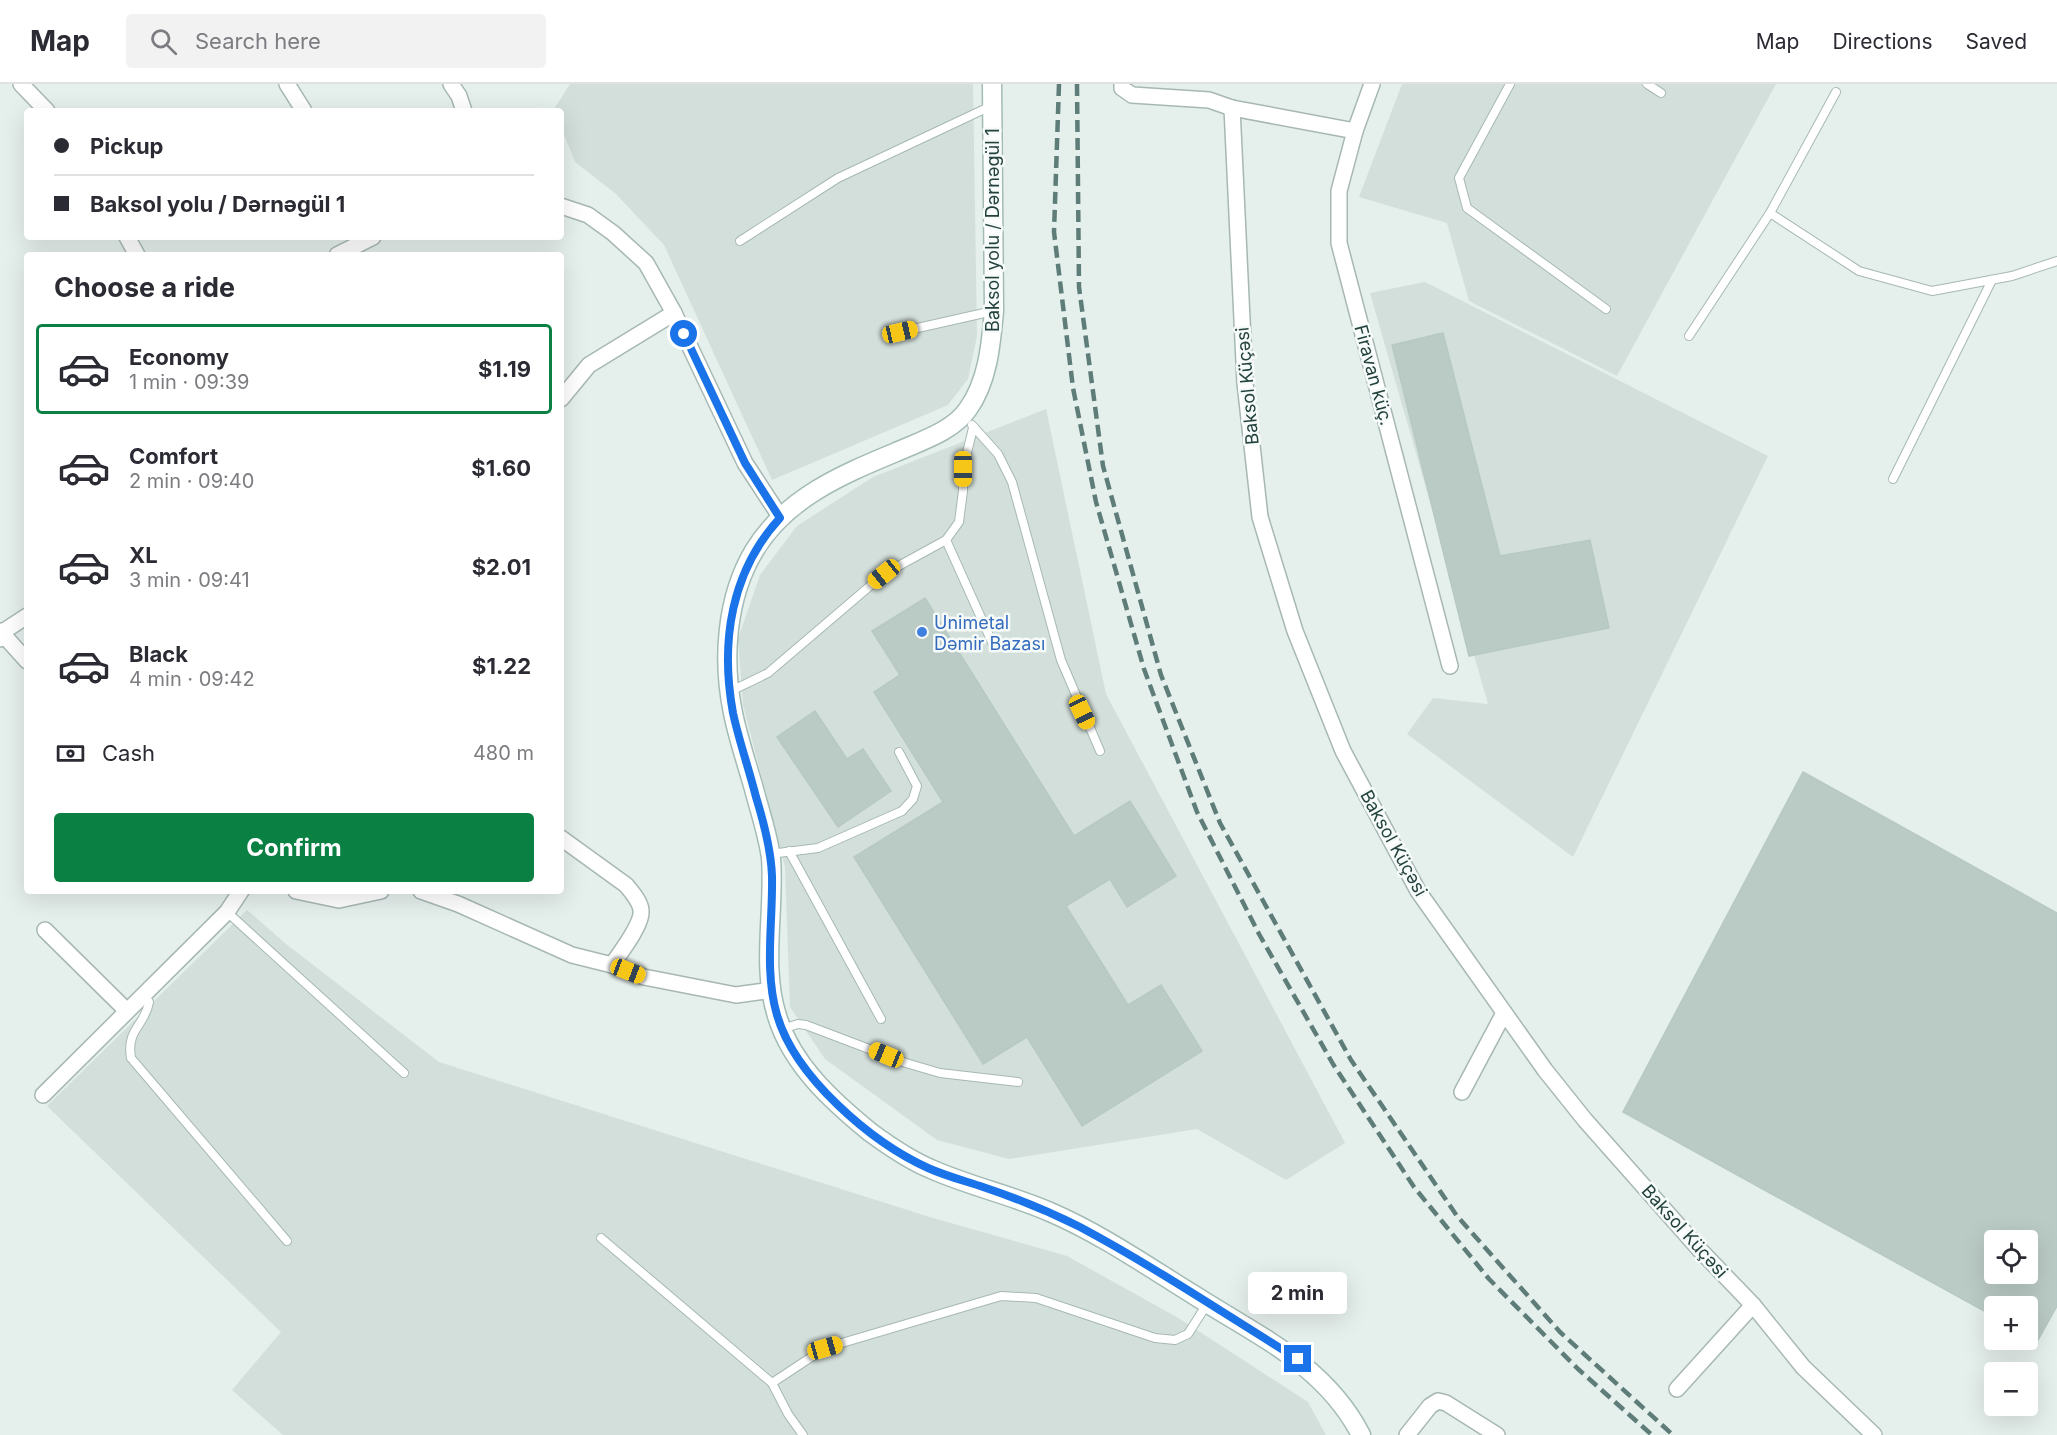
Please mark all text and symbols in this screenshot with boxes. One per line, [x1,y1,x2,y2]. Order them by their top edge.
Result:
search box [126,14,546,68]
text: Map [30,24,90,58]
icon: search [147,25,180,58]
text: Search here [195,28,321,54]
text: Map [1756,29,1799,54]
text: Directions [1832,29,1933,54]
text: Saved [1966,29,2027,54]
street label: Baksol yolu / Dərnəgül 1 [982,128,1003,332]
text: Pickup [90,133,164,159]
text: Baksol yolu / Dərnəgül 1 [90,191,345,217]
text: Choose a ride [54,271,235,304]
car [880,319,920,345]
route start [670,320,697,347]
street label: Firavan küç. [1350,322,1398,428]
street label: Baksol Küçəsi [1231,326,1263,446]
icon: car [57,342,111,396]
text: Economy [129,344,229,370]
text: $1.19 [478,356,531,382]
text: 1 min · 09:39 [129,370,250,394]
icon: car [57,441,111,495]
text: Comfort [129,443,218,469]
car [954,451,972,487]
text: $1.60 [471,455,531,481]
text: 2 min · 09:40 [129,469,254,493]
icon: car [57,540,111,594]
text: XL [129,542,158,568]
text: $2.01 [472,554,531,580]
car [864,556,904,592]
text: 3 min · 09:41 [129,568,250,592]
place label: Unimetal Dəmir Bazası [934,612,1045,654]
marker: Unimetal Dəmir Bazası [915,625,929,639]
icon: car [57,639,111,693]
text: Black [129,641,188,667]
text: $1.22 [472,653,531,679]
text: 4 min · 09:42 [129,667,255,691]
car [1066,692,1098,732]
icon: cash [54,737,87,770]
text: Cash [102,740,155,766]
text: 480 m [473,741,534,765]
street label: Baksol Küçəsi [1356,786,1432,900]
button: Confirm [54,813,534,882]
car [608,956,648,986]
car [866,1040,906,1070]
street label: Baksol Küçəsi [1638,1180,1732,1282]
map controls [1984,1230,2038,1416]
button: locate [1984,1230,2038,1284]
callout: 2 min [1248,1272,1348,1314]
text: 2 min [1271,1281,1324,1305]
button: + [1984,1296,2038,1350]
car [805,1334,845,1362]
route end [1284,1345,1311,1372]
button: − [1984,1362,2038,1416]

